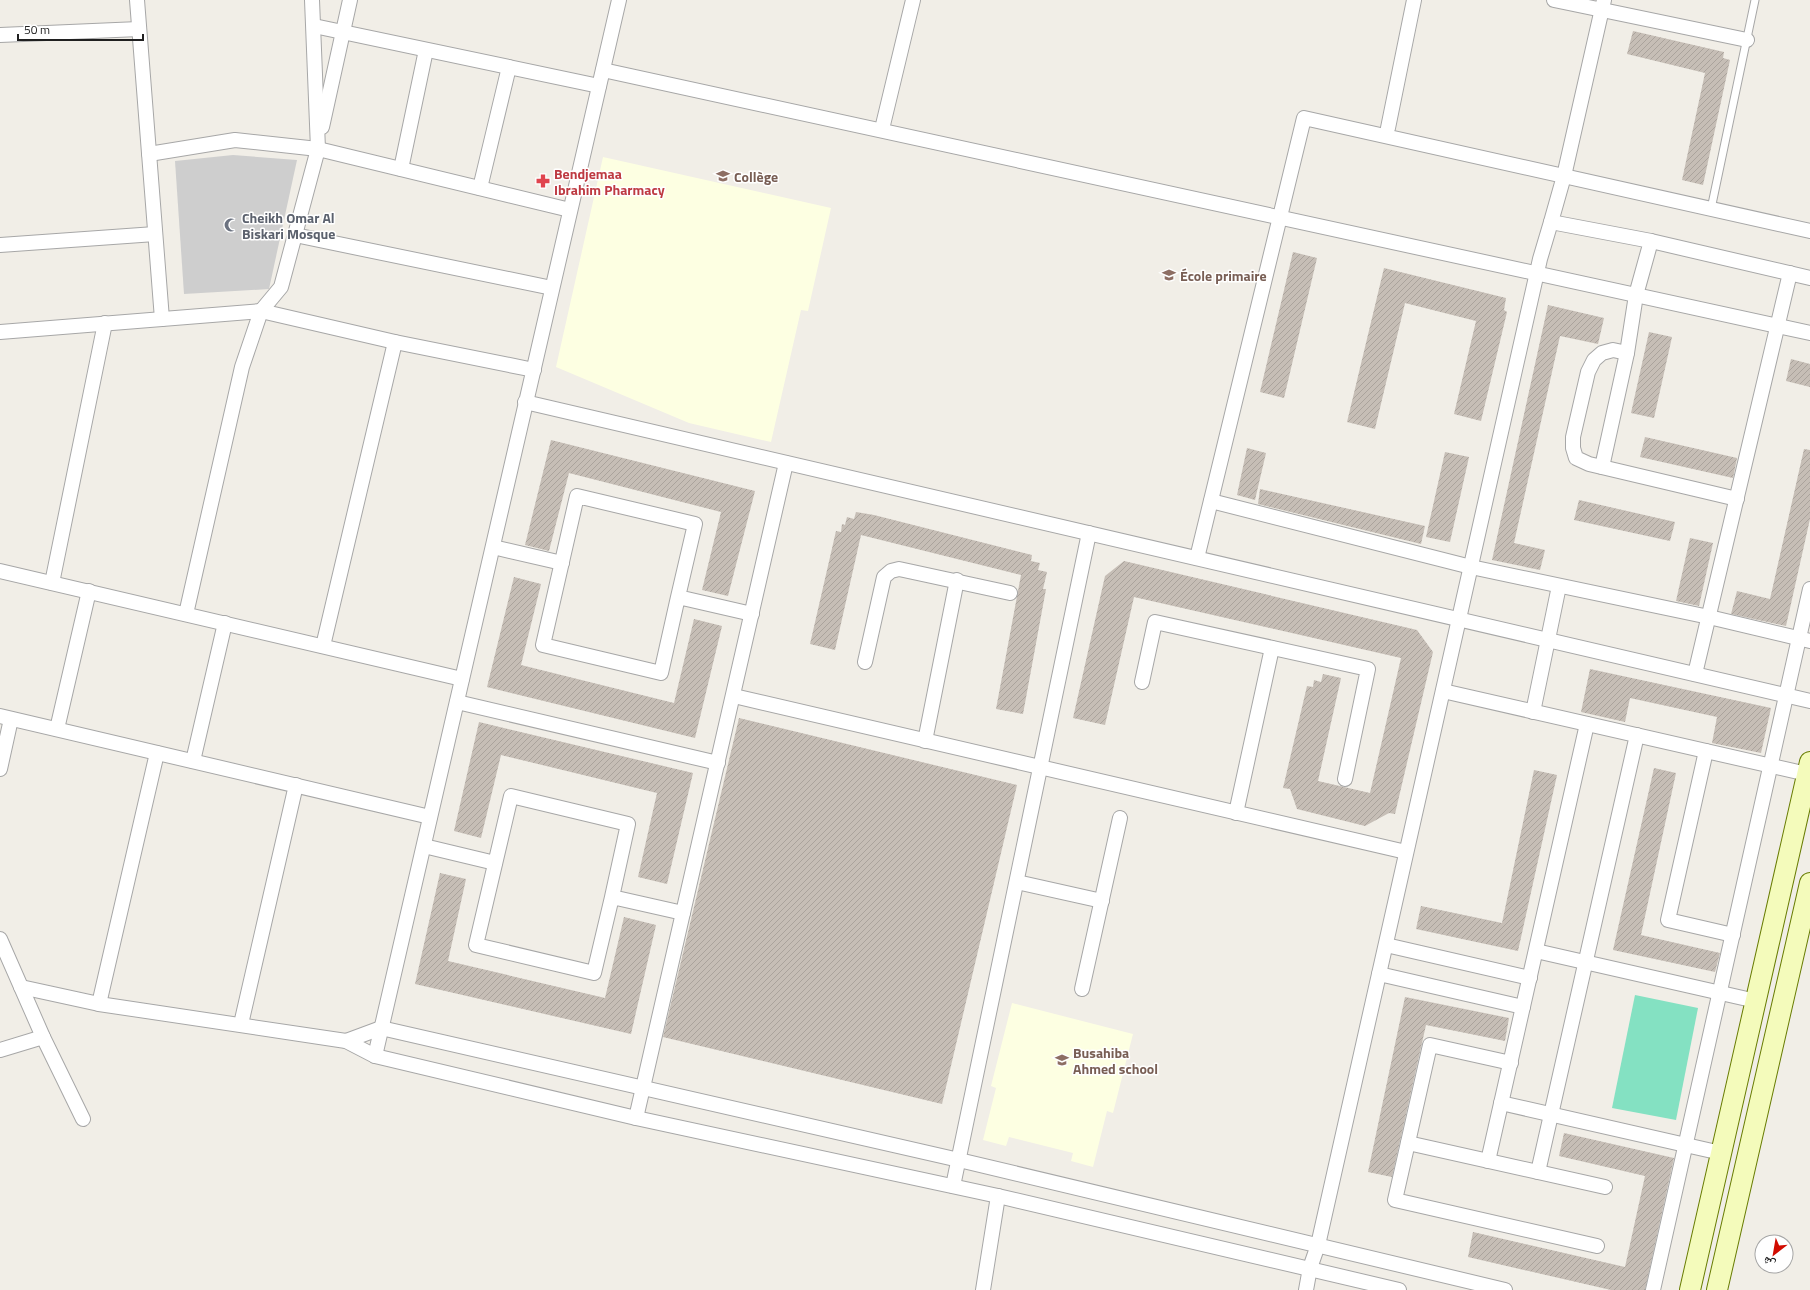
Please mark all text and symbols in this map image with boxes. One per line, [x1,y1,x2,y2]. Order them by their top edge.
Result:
scale bar [18,16,143,42]
text: 50 m [24,20,50,39]
place label: Bendjemaa Ibrahim Pharmacy [554,163,665,200]
place label: Collège [734,166,778,187]
school or university icon: Collège [715,168,731,184]
pharmacy icon: Bendjemaa Ibrahim Pharmacy [535,173,551,189]
place label: Cheikh Omar Al Biskari Mosque [242,207,335,244]
mosque icon: Cheikh Omar Al Biskari Mosque [223,217,239,233]
place label: École primaire [1180,265,1267,286]
school or university icon: École primaire [1161,267,1177,283]
place label: Busahiba Ahmed school [1073,1042,1158,1079]
school or university icon: Busahiba Ahmed school [1054,1052,1070,1068]
north arrow [1754,1234,1794,1274]
text: ش [1759,1253,1778,1272]

